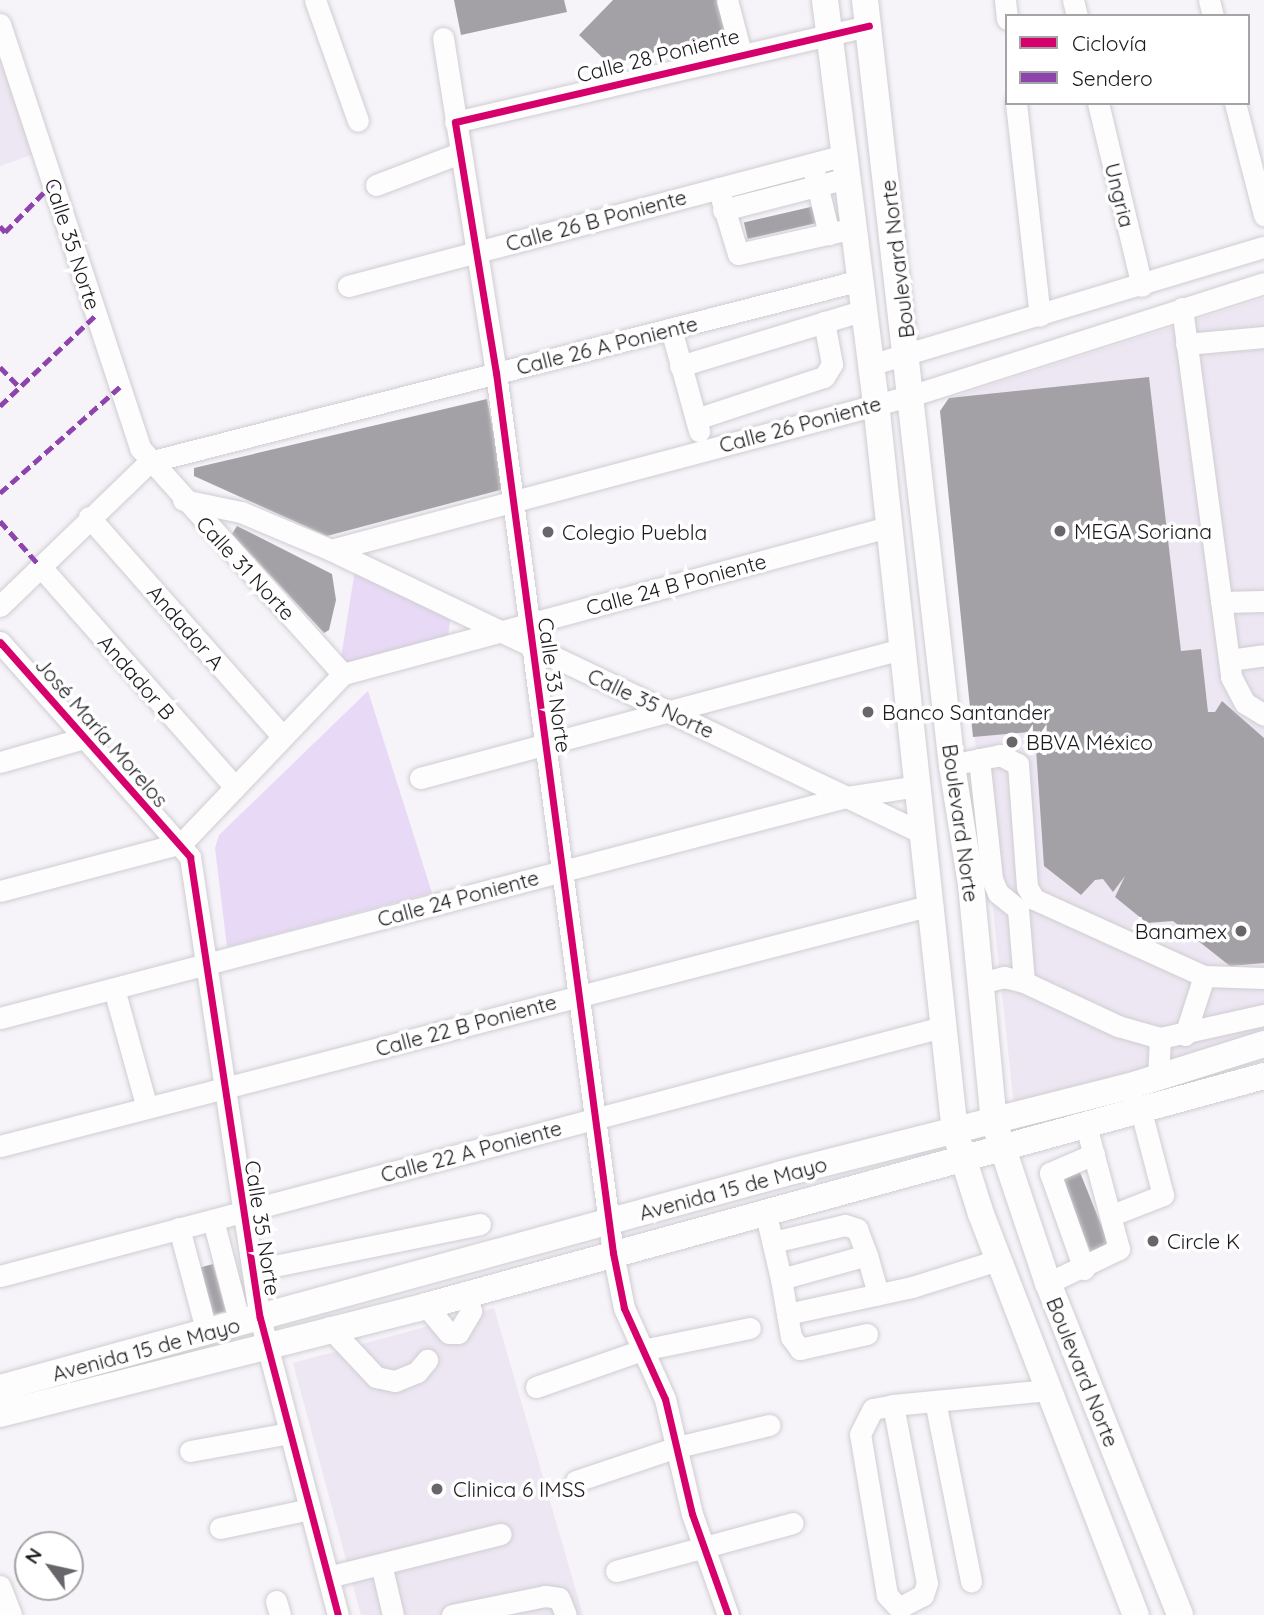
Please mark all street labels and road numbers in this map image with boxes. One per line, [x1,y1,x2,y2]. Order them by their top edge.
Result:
street label: Calle 28 Poniente [574,23,742,87]
street label: Ungria [1100,160,1140,230]
street label: Calle 35 Norte [40,175,106,313]
street label: Boulevard Norte [875,178,919,340]
street label: Calle 26 B Poniente [503,184,689,256]
street label: Calle 26 A Poniente [514,310,700,380]
street label: Calle 26 Poniente [716,390,884,458]
street label: Calle 31 Norte [191,511,301,625]
street label: Calle 24 B Poniente [583,548,769,620]
street label: Andador A [142,579,230,675]
street label: Calle 33 Norte [533,616,577,754]
street label: Andador B [93,629,181,725]
street label: José María Morelos [30,652,174,812]
street label: Calle 35 Norte [584,663,718,743]
street label: Boulevard Norte [937,742,985,904]
street label: Calle 24 Poniente [375,864,541,932]
street label: Calle 22 B Poniente [373,989,559,1061]
street label: Calle 22 A Poniente [378,1115,564,1187]
street label: Avenida 15 de Mayo [636,1151,830,1225]
street label: Calle 35 Norte [240,1159,286,1297]
street label: Boulevard Norte [1041,1293,1125,1451]
street label: Avenida 15 de Mayo [49,1312,243,1386]

